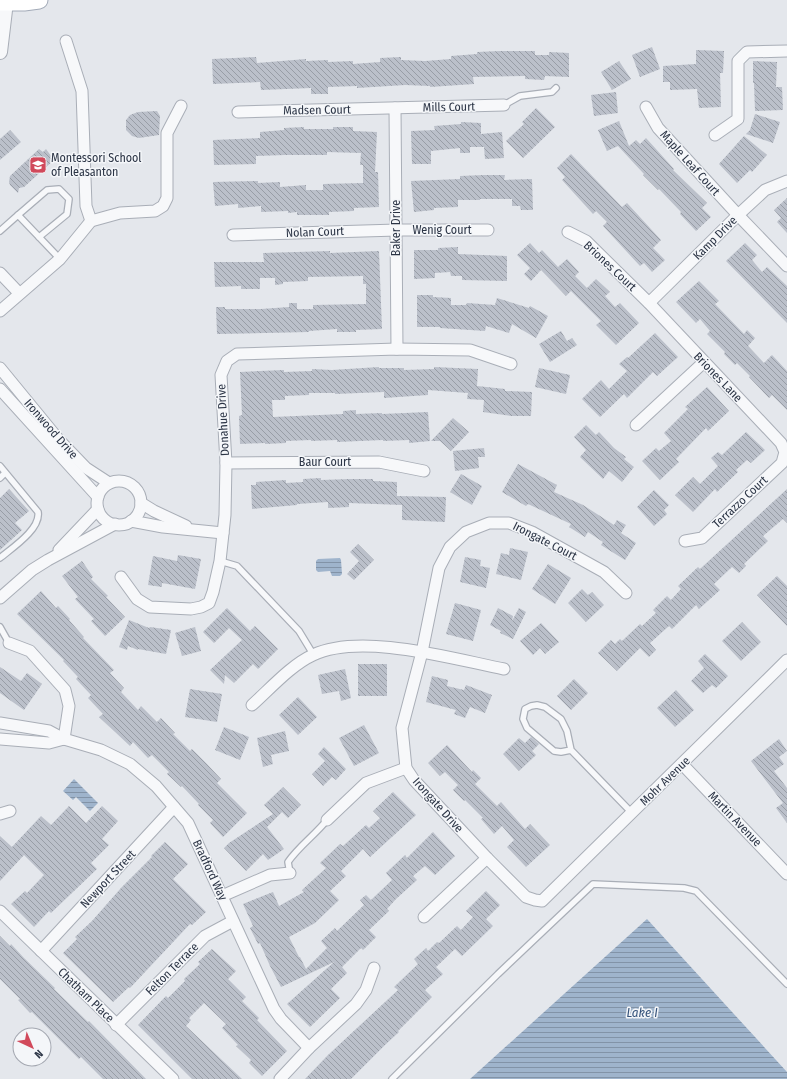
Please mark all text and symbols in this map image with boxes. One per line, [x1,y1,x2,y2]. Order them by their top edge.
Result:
street label: Mills Court [423,100,475,114]
street label: Madsen Court [283,102,351,118]
street label: Maple Leaf Court [657,128,723,198]
place label: Montessori School of Pleasanton [51,151,142,179]
school or university icon: Montessori School of Pleasanton [28,155,48,175]
street label: Baker Drive [389,200,403,256]
street label: Kamp Drive [690,213,740,263]
street label: Wenig Court [412,223,472,237]
street label: Nolan Court [286,224,344,240]
street label: Briones Court [581,238,639,294]
street label: Briones Lane [691,349,745,405]
street label: Donahue Drive [214,383,232,456]
street label: Ironwood Drive [21,396,81,462]
street label: Baur Court [299,455,351,469]
street label: Terrazzo Court [710,473,770,531]
street label: Irongate Court [511,519,579,563]
street label: Mohr Avenue [637,754,693,808]
street label: Irongate Drive [410,775,466,835]
street label: Martin Avenue [705,789,765,849]
street label: Bradford Way [190,837,230,903]
street label: Newport Street [78,847,138,911]
street label: Felton Terrace [143,940,201,998]
street label: Chatham Place [55,965,117,1025]
water label: Lake I [626,1005,658,1020]
north arrow [12,1027,52,1067]
text: N [32,1047,45,1061]

